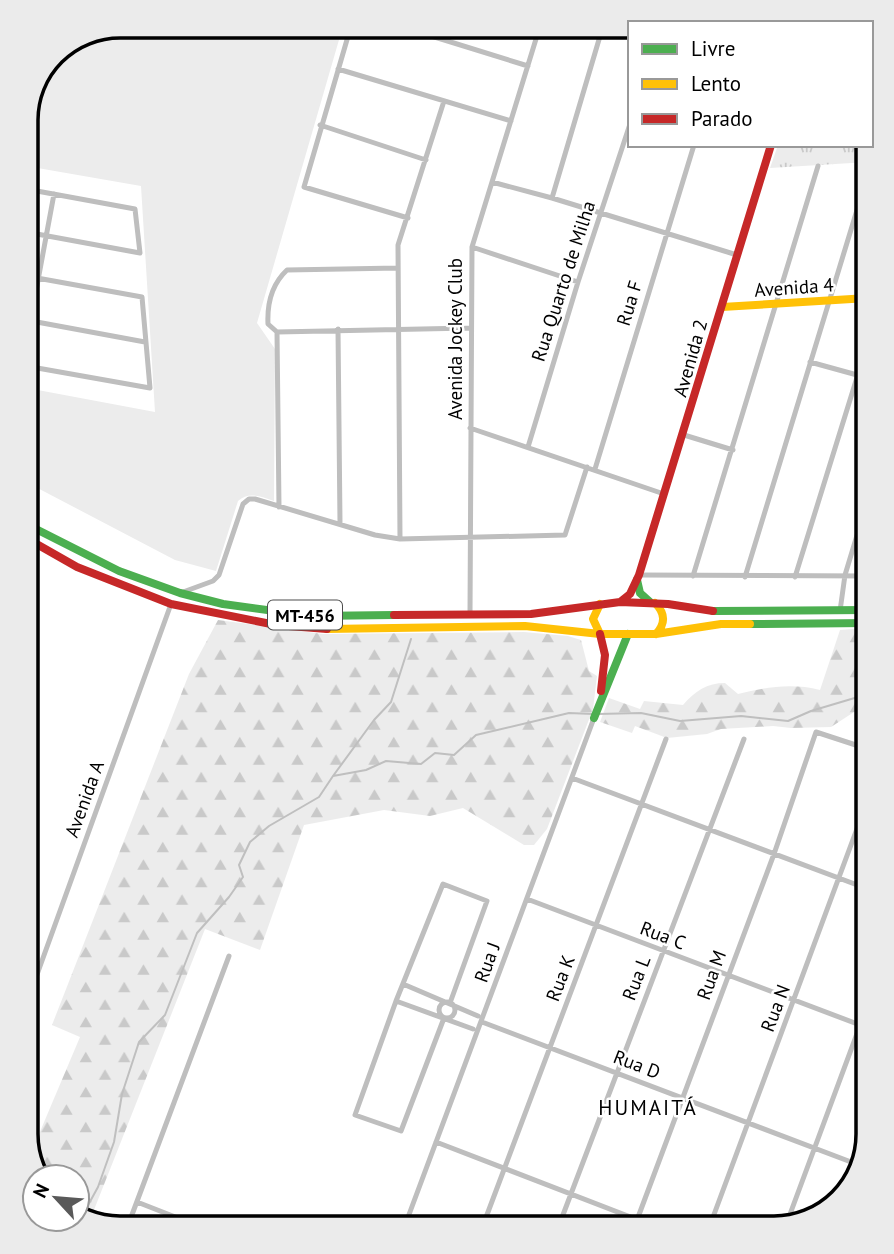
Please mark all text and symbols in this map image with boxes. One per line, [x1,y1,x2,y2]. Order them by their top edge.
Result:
legend [628,21,873,147]
text: Livre [691,35,735,62]
text: Lento [691,70,741,97]
text: Parado [691,105,753,132]
street label: Rua Quarto de Milha [526,198,600,364]
street label: Avenida Jockey Club [443,258,467,420]
street label: Avenida 4 [753,272,835,302]
street label: Rua F [611,278,647,328]
street label: Avenida 2 [667,316,713,400]
road number: MT-456 [268,600,342,630]
street label: Avenida A [59,757,109,841]
street label: Rua C [637,915,689,955]
street label: Rua J [469,938,505,986]
street label: Rua M [691,947,731,1003]
street label: Rua K [540,952,580,1004]
street label: Rua L [617,952,655,1004]
street label: Rua N [755,981,795,1035]
street label: Rua D [610,1044,664,1084]
district label: HUMAITÁ [598,1094,698,1121]
north arrow [21,1163,91,1233]
text: N [27,1180,54,1201]

